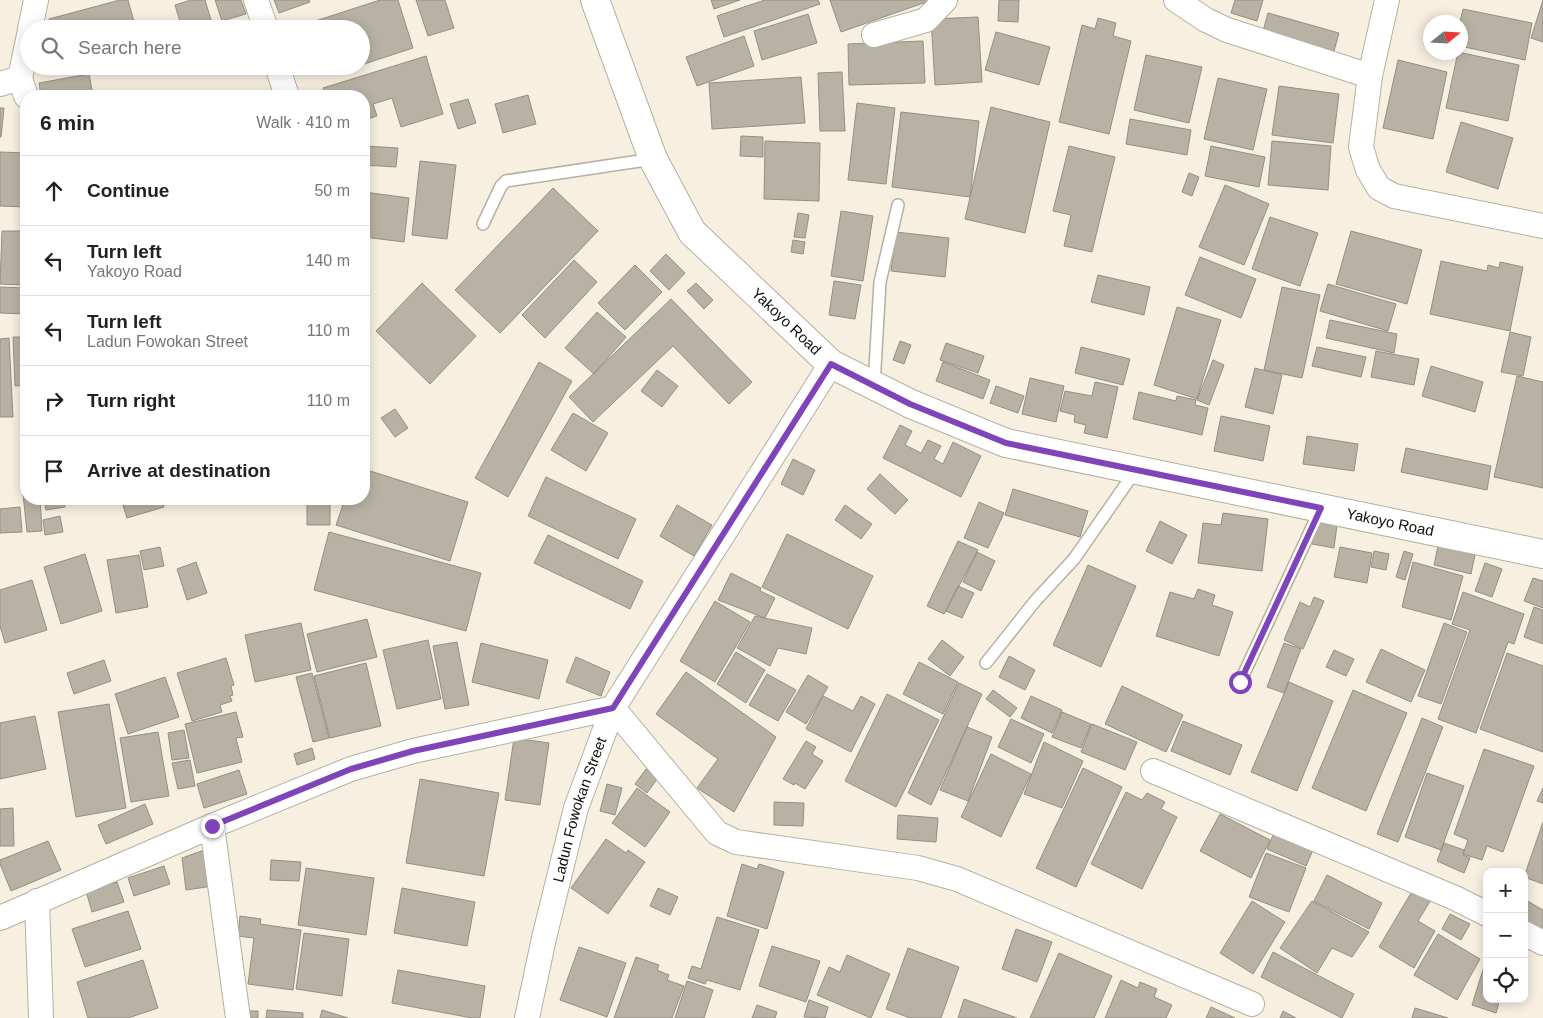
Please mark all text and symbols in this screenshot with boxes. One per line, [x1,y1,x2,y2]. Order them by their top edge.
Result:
north arrow [1423,15,1468,60]
search box [20,20,370,75]
icon: search [38,34,66,62]
text: Search here [78,37,182,58]
text: 6 min [40,111,95,134]
text: Walk · 410 m [256,114,350,131]
icon: ahead [40,177,68,205]
text: Continue [87,180,169,201]
text: 50 m [314,182,350,199]
text: Turn left [87,241,162,262]
icon: left [40,247,68,275]
text: 140 m [306,252,350,269]
text: Yakoyo Road [87,263,182,280]
street label: Yakoyo Road [748,284,825,358]
text: Turn left [87,311,162,332]
icon: left [40,317,68,345]
text: 110 m [307,322,350,339]
text: Ladun Fowokan Street [87,333,248,350]
icon: right [40,387,68,415]
text: Turn right [87,390,175,411]
text: 110 m [307,392,350,409]
icon: arrive [40,457,68,485]
text: Arrive at destination [87,460,271,481]
street label: Yakoyo Road [1345,505,1435,539]
route start [1229,671,1252,694]
street label: Ladun Fowokan Street [549,734,610,884]
route end [201,815,224,838]
map controls [1483,868,1528,1003]
button: + [1483,868,1528,913]
button: − [1483,913,1528,958]
button: locate [1483,958,1528,1003]

